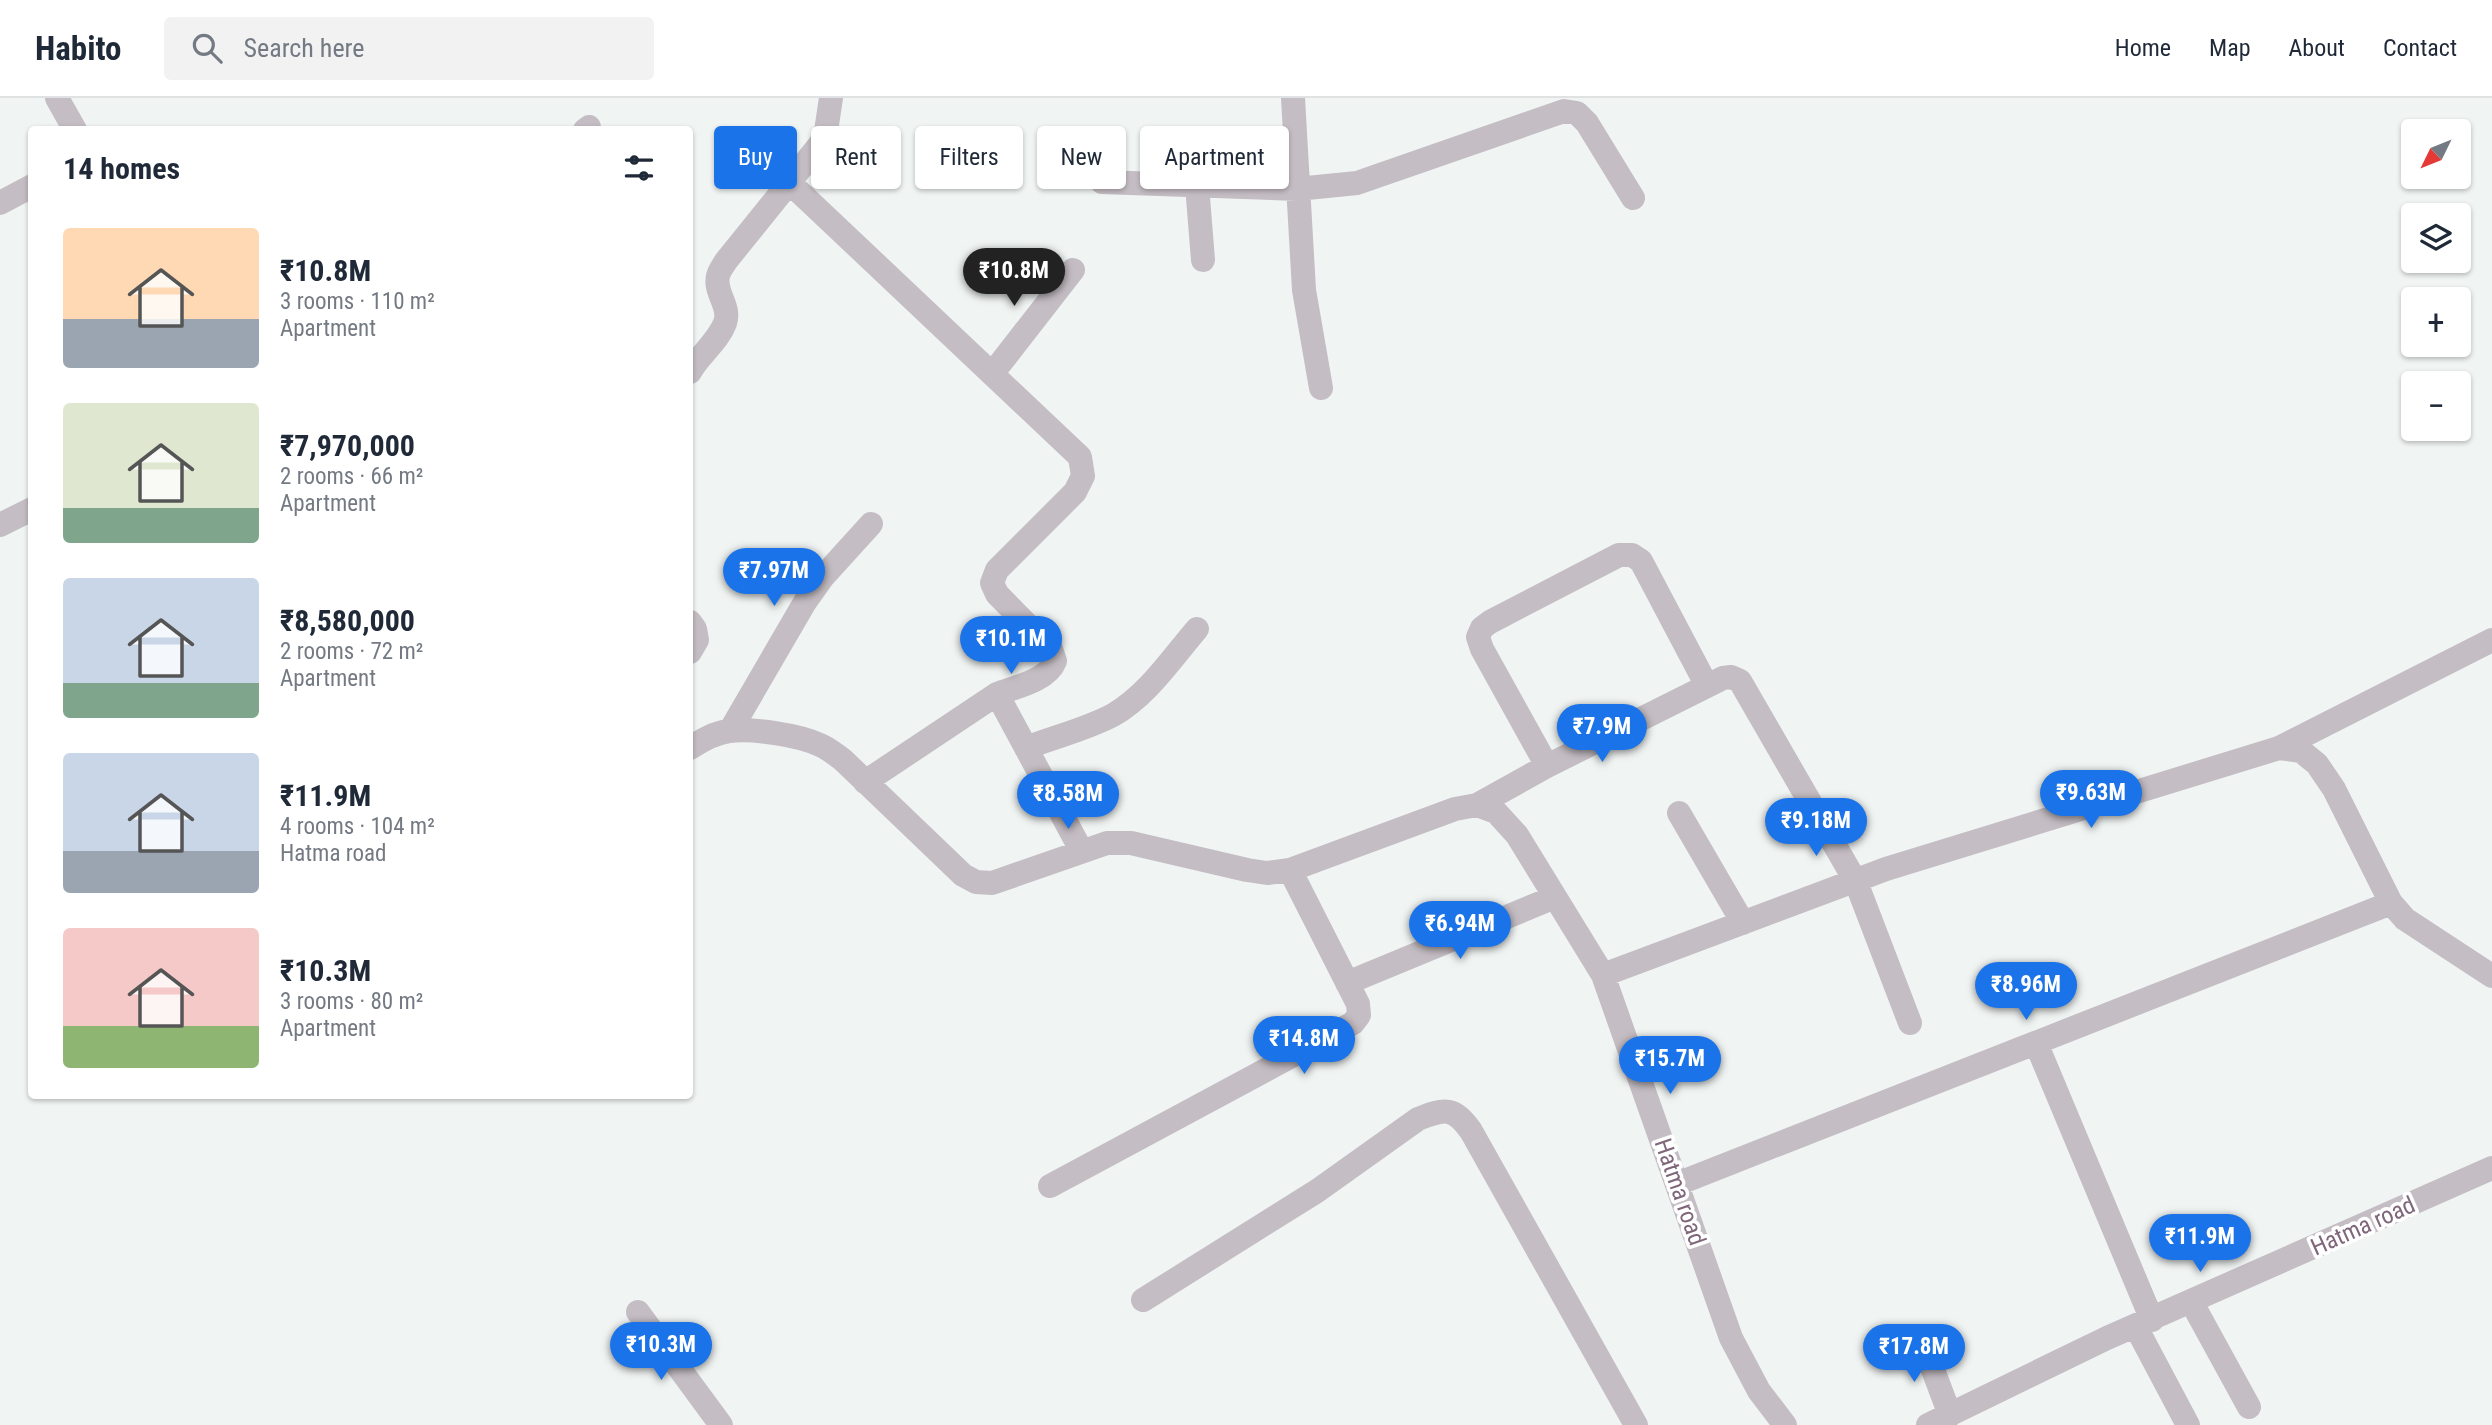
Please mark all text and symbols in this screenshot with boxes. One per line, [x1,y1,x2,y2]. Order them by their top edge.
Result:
search box [164,17,654,80]
text: Habito [35,29,122,68]
icon: search [188,29,226,67]
text: Search here [244,33,364,63]
text: Home [2115,34,2171,62]
text: Map [2209,34,2251,62]
text: About [2289,34,2345,62]
text: Contact [2383,34,2457,62]
north arrow [2401,119,2471,189]
map controls [2401,119,2471,441]
chip: Buy [714,126,797,189]
chip: Rent [811,126,901,189]
chip: Filters [915,126,1023,189]
chip: New [1037,126,1126,189]
chip: Apartment [1140,126,1289,189]
icon: filters [620,149,658,187]
text: 14 homes [63,151,180,186]
button: layers [2401,203,2471,273]
pin: ₹10.8M [957,248,1071,308]
text: ₹10.8M [280,253,371,288]
icon: home [119,256,203,340]
text: ₹10.8M [979,257,1049,284]
button: + [2401,287,2471,357]
text: 3 rooms · 110 m² [280,288,435,315]
text: Apartment [280,315,376,342]
button: − [2401,371,2471,441]
text: ₹7,970,000 [280,428,415,463]
icon: home [119,431,203,515]
text: 2 rooms · 66 m² [280,463,423,490]
text: Apartment [280,490,376,517]
pin: ₹7.97M [717,548,831,608]
text: ₹7.97M [739,557,809,584]
text: ₹8,580,000 [280,603,415,638]
icon: home [119,606,203,690]
pin: ₹10.1M [954,616,1068,676]
text: ₹10.1M [976,625,1046,652]
text: 2 rooms · 72 m² [280,638,423,665]
text: Apartment [280,665,376,692]
pin: ₹7.9M [1553,704,1651,764]
text: ₹7.9M [1573,713,1631,740]
pin: ₹9.63M [2034,770,2148,830]
pin: ₹8.58M [1011,772,1125,831]
text: ₹11.9M [280,778,371,813]
text: ₹9.63M [2056,779,2126,806]
text: ₹8.58M [1033,780,1103,807]
icon: home [119,781,203,865]
pin: ₹9.18M [1759,798,1873,858]
text: ₹9.18M [1781,807,1851,834]
text: 4 rooms · 104 m² [280,813,435,840]
text: Hatma road [280,840,386,867]
pin: ₹6.94M [1403,902,1517,961]
text: ₹6.94M [1425,910,1495,937]
text: ₹10.3M [280,953,371,988]
icon: home [119,956,203,1040]
pin: ₹8.96M [1969,962,2083,1022]
text: ₹8.96M [1991,971,2061,998]
text: 3 rooms · 80 m² [280,988,423,1015]
text: Apartment [280,1015,376,1042]
pin: ₹14.8M [1247,1016,1361,1076]
text: ₹14.8M [1269,1025,1339,1052]
pin: ₹15.7M [1613,1037,1727,1096]
text: ₹15.7M [1635,1045,1705,1072]
street label: Hatma road [1649,1135,1711,1249]
street label: Hatma road [2307,1191,2419,1261]
pin: ₹11.9M [2143,1214,2257,1274]
text: ₹11.9M [2165,1223,2235,1250]
pin: ₹10.3M [604,1322,718,1382]
pin: ₹17.8M [1857,1324,1971,1384]
text: ₹10.3M [626,1331,696,1358]
text: ₹17.8M [1879,1333,1949,1360]

